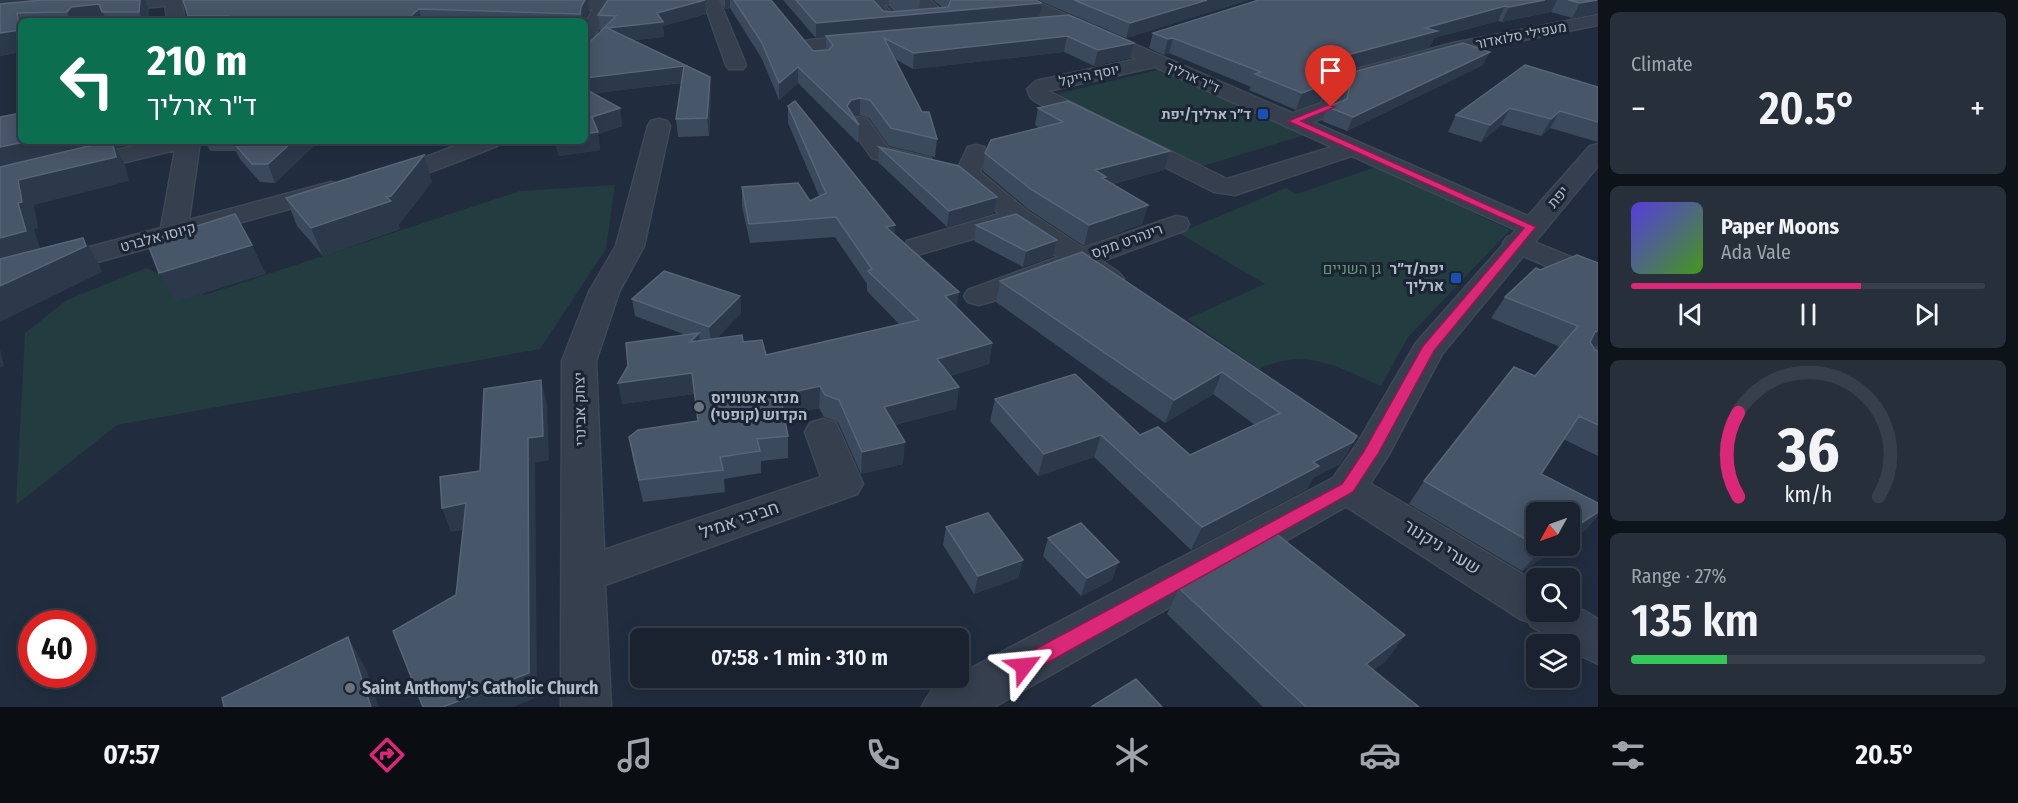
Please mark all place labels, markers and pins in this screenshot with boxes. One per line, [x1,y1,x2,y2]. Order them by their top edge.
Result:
pin [1305,45,1356,107]
place label: ד״ר ארליך/יפת [1162,106,1251,123]
marker: ד״ר ארליך/יפת [1256,107,1270,121]
place label: יפת/ד״ר ארליך [1390,260,1444,295]
marker: יפת/ד״ר ארליך [1449,271,1463,285]
place label: מנזר אנטוניוס הקדוש (קופטי) [711,389,807,424]
marker: מנזר אנטוניוס הקדוש (קופטי) [692,400,706,414]
place label: Saint Anthony's Catholic Church [362,677,599,699]
marker: Saint Anthony's Catholic Church [343,681,357,695]

